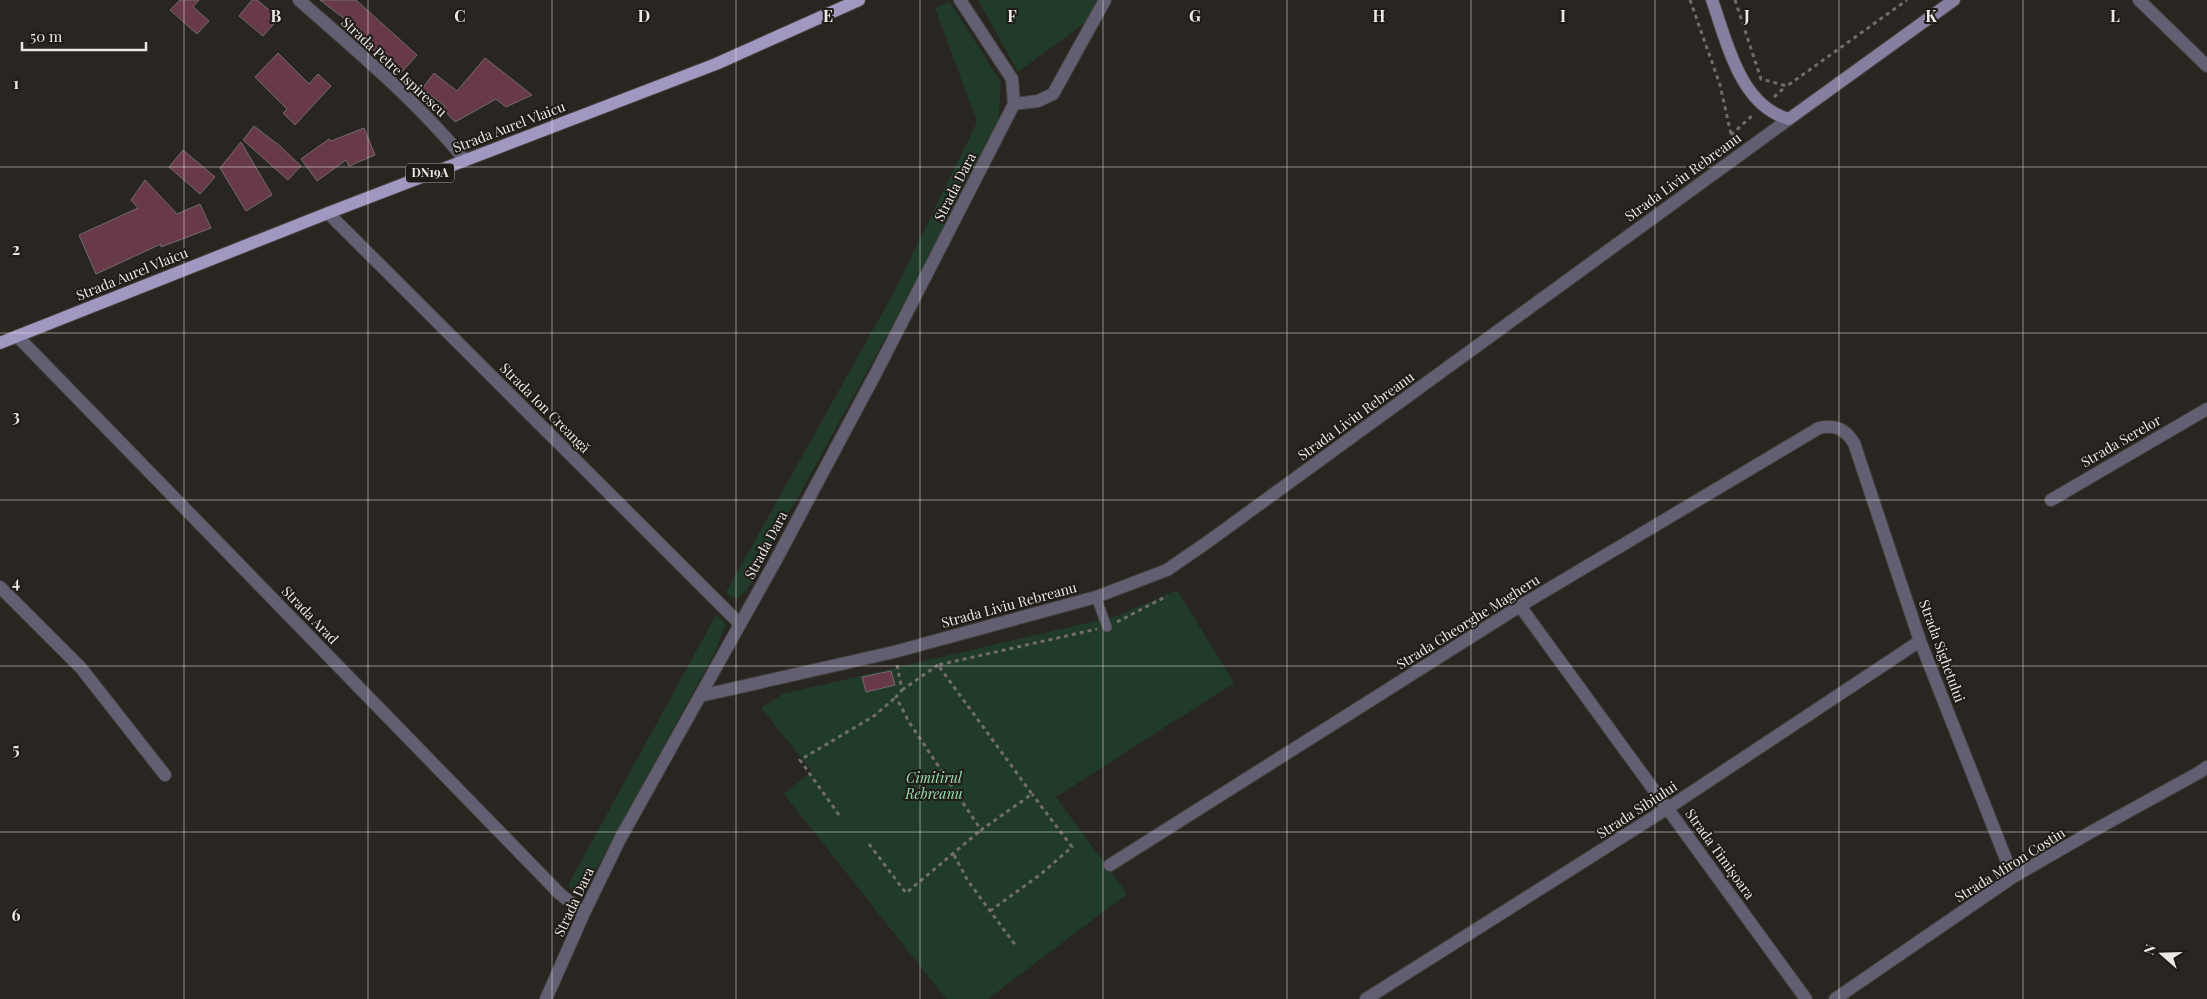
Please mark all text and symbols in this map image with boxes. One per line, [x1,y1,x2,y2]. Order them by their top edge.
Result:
text: B [271,5,282,26]
text: C [454,5,466,26]
text: D [638,5,650,26]
text: E [823,5,833,26]
text: F [1007,5,1017,26]
text: G [1189,5,1201,26]
text: H [1373,5,1386,26]
text: I [1560,5,1566,26]
text: J [1743,5,1750,26]
text: K [1925,5,1937,26]
text: L [2110,5,2120,26]
street label: Strada Petre Ispirescu [337,13,451,121]
scale bar [22,20,146,52]
text: 50 m [30,26,63,46]
text: 1 [13,72,19,93]
street label: Strada Aurel Vlaicu [450,96,568,157]
street label: Strada Liviu Rebreanu [1621,128,1745,225]
street label: Strada Dara [929,149,980,224]
road number: DN19A [406,164,454,182]
text: 2 [12,238,20,259]
street label: Strada Aurel Vlaicu [73,242,191,305]
street label: Strada Ion Creangă [496,358,595,457]
street label: Strada Liviu Rebreanu [1294,367,1418,464]
text: 3 [12,405,20,426]
street label: Strada Serelor [2077,410,2165,471]
street label: Strada Dara [740,507,791,582]
street label: Strada Gheorghe Magheru [1393,570,1543,673]
text: 4 [12,571,20,592]
street label: Strada Liviu Rebreanu [939,577,1079,632]
street label: Strada Arad [278,581,343,648]
street label: Strada Sighetului [1915,597,1970,705]
text: 5 [12,738,20,759]
park label: Cimitirul Rebreanu [904,768,963,803]
street label: Strada Sibiului [1593,777,1681,843]
street label: Strada Timișoara [1681,805,1760,903]
street label: Strada Miron Costin [1951,823,2069,906]
street label: Strada Dara [549,864,598,940]
text: 6 [12,904,21,925]
north arrow [2137,929,2187,979]
text: N [2139,941,2160,957]

